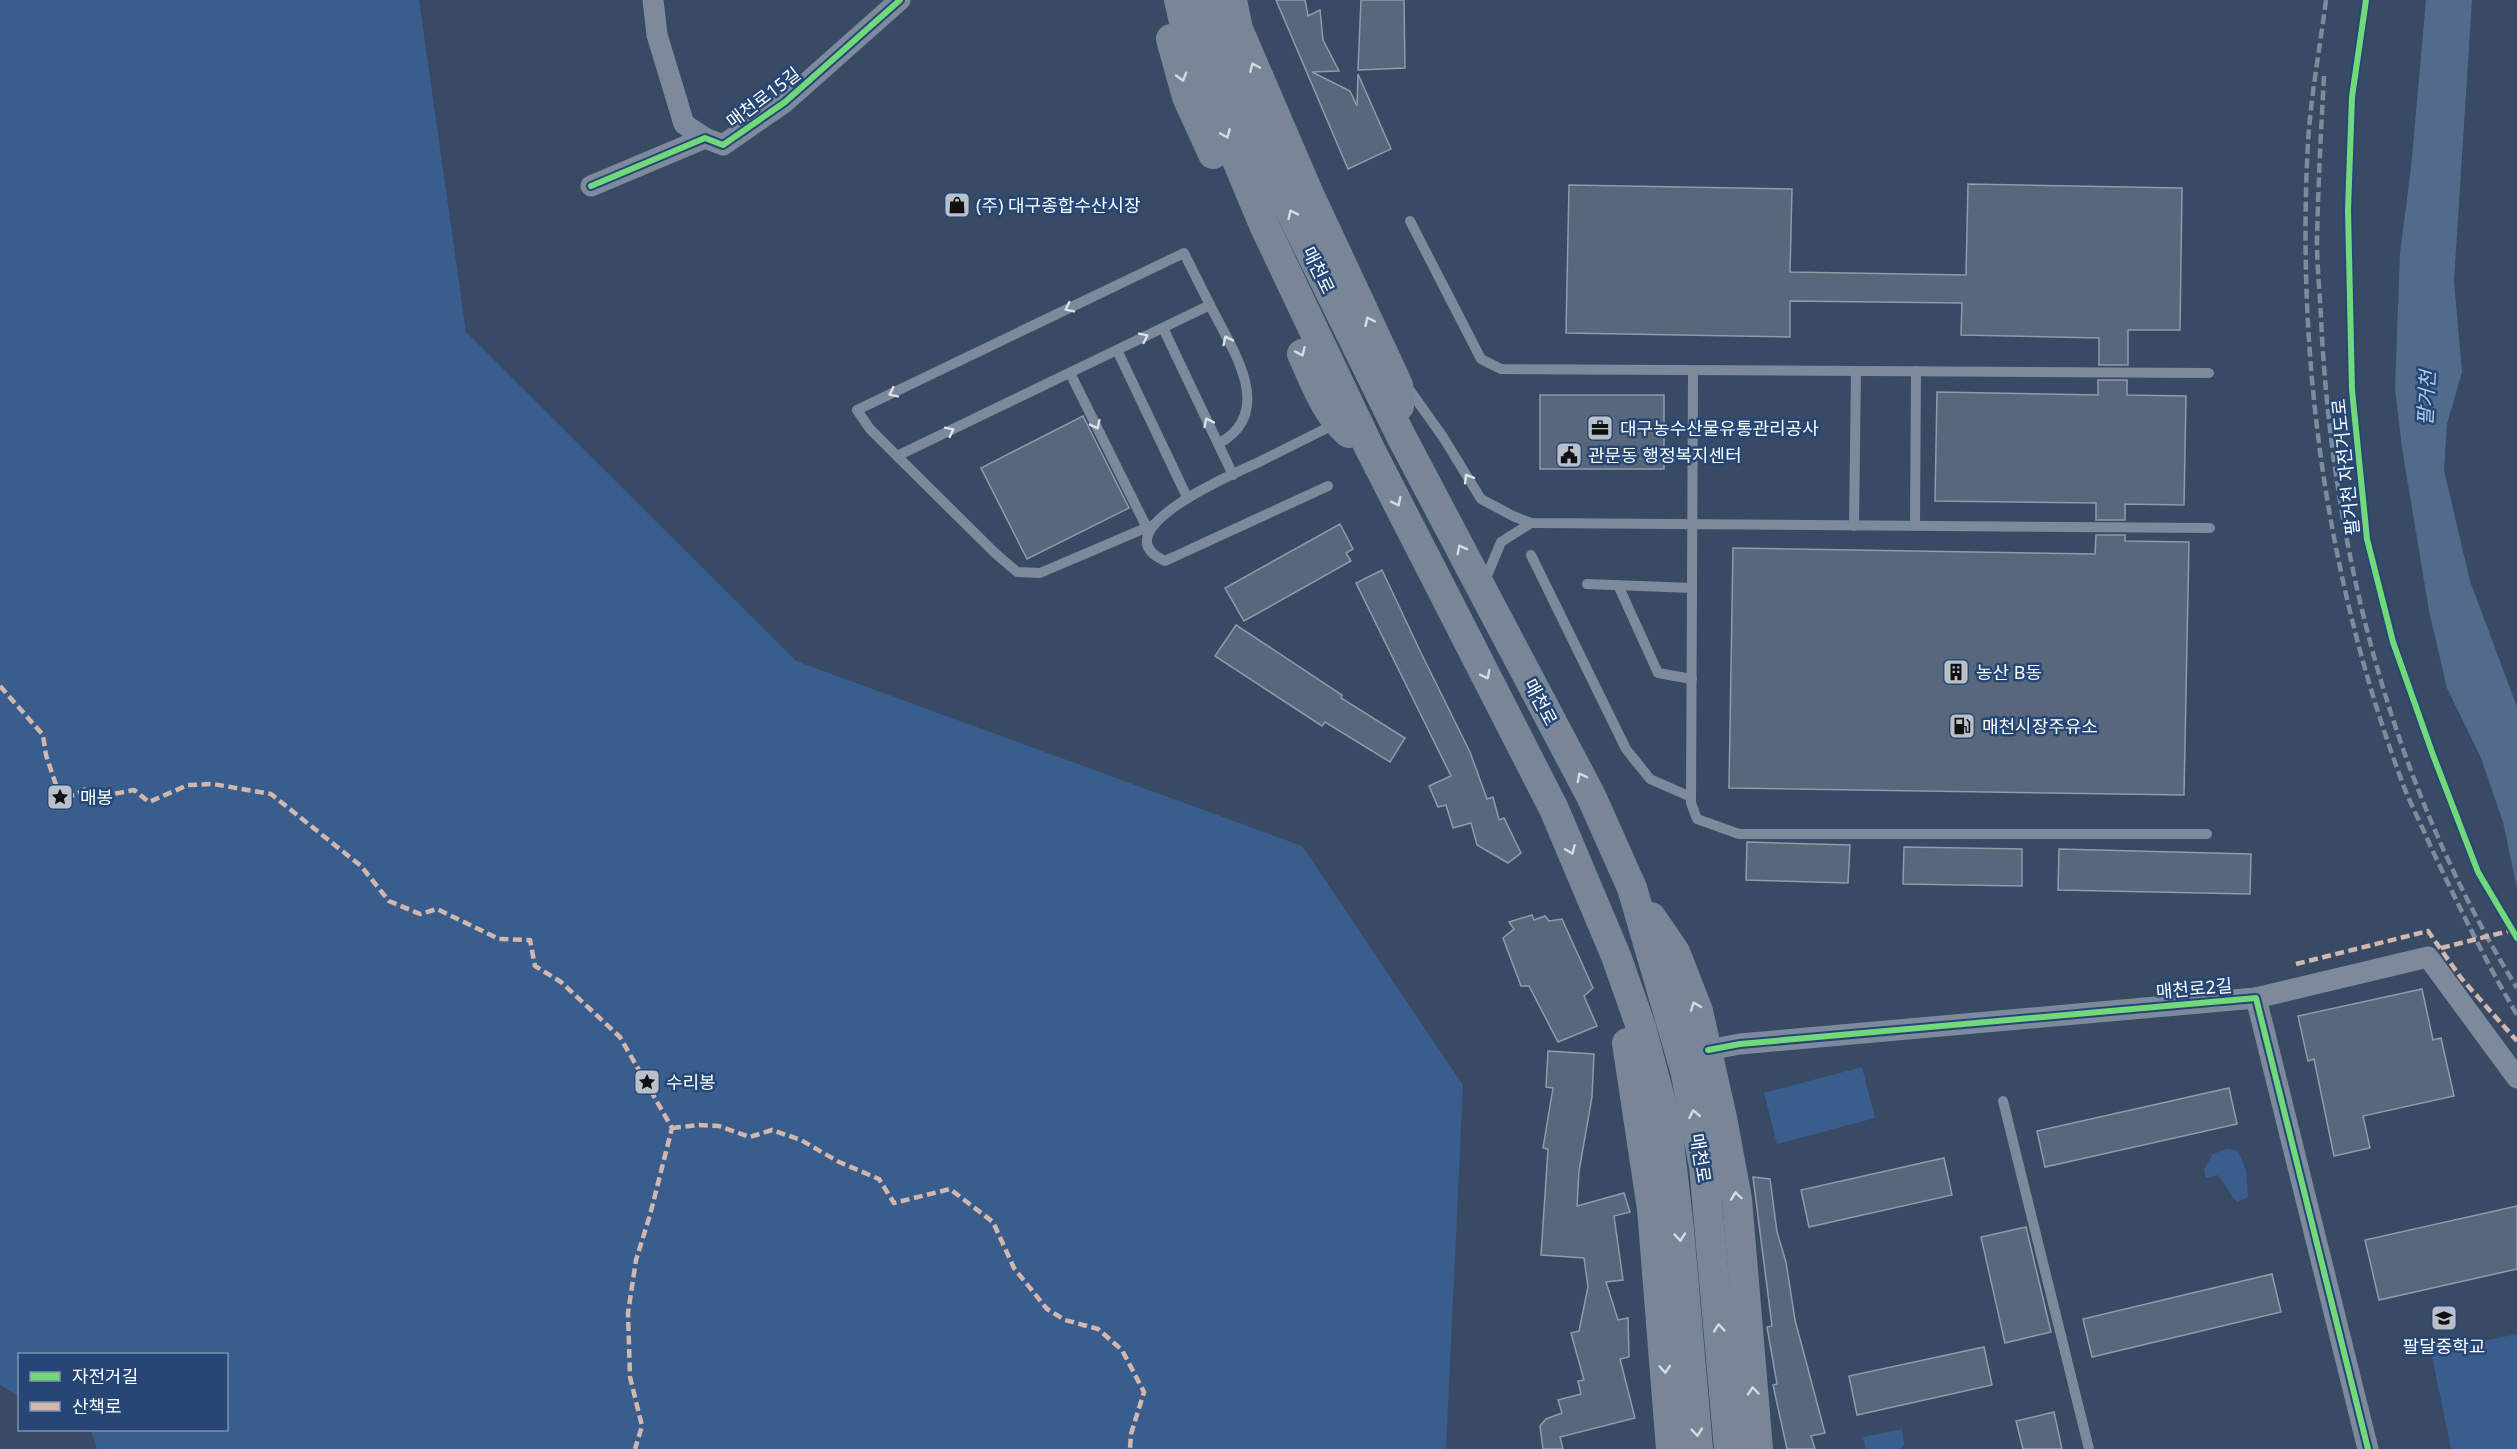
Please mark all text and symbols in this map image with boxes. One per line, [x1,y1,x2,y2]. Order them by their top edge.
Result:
street label: 매천로15길 [721,61,805,133]
one-way arrow [1249,62,1261,73]
one-way arrow [1175,71,1187,82]
one-way arrow [1219,128,1231,139]
shop icon: (주) 대구종합수산시장 [942,190,972,220]
place label: (주) 대구종합수산시장 [976,193,1141,217]
one-way arrow [1288,209,1299,220]
street label: 매천로 [1297,242,1341,298]
one-way arrow [1065,301,1076,313]
one-way arrow [1364,317,1376,328]
one-way arrow [1138,332,1149,344]
one-way arrow [1223,336,1234,346]
one-way arrow [1294,345,1306,356]
water label: 팔거천 [2411,367,2441,426]
one-way arrow [889,385,900,397]
street label: 팔거천 자전거도로 [2326,398,2364,536]
office icon: 대구농수산물유통관리공사 [1585,413,1615,443]
place label: 대구농수산물유통관리공사 [1620,416,1819,440]
one-way arrow [1203,417,1215,428]
one-way arrow [1089,419,1100,430]
one-way arrow [943,426,954,438]
public building icon: 관문동 행정복지센터 [1554,440,1584,470]
place label: 관문동 행정복지센터 [1588,443,1742,467]
one-way arrow [1464,474,1476,484]
one-way arrow [1390,495,1401,506]
one-way arrow [1456,545,1468,556]
building icon: 농산 B동 [1941,657,1971,687]
place label: 농산 B동 [1976,660,2042,684]
one-way arrow [1479,669,1490,680]
street label: 매천로 [1519,674,1563,730]
fuel station icon: 매천시장주유소 [1947,711,1977,741]
place label: 매천시장주유소 [1982,714,2098,738]
one-way arrow [1577,773,1588,784]
place icon: 매봉 [45,782,75,812]
place label: 매봉 [80,785,113,809]
one-way arrow [1564,844,1576,855]
street label: 매천로2길 [2155,973,2233,1003]
one-way arrow [1690,1001,1703,1012]
place icon: 수리봉 [632,1067,662,1097]
place label: 수리봉 [666,1070,716,1094]
one-way arrow [1688,1109,1701,1119]
street label: 매천로 [1685,1132,1717,1184]
one-way arrow [1730,1192,1742,1201]
one-way arrow [1673,1233,1686,1242]
school or university icon: 팔달중학교 [2429,1303,2459,1333]
one-way arrow [1713,1323,1726,1332]
place label: 팔달중학교 [2403,1334,2485,1358]
legend [18,1353,228,1431]
text: 자전거길 [72,1364,138,1388]
one-way arrow [1658,1364,1671,1373]
one-way arrow [1747,1386,1760,1395]
text: 산책로 [72,1394,122,1418]
one-way arrow [1690,1427,1703,1436]

